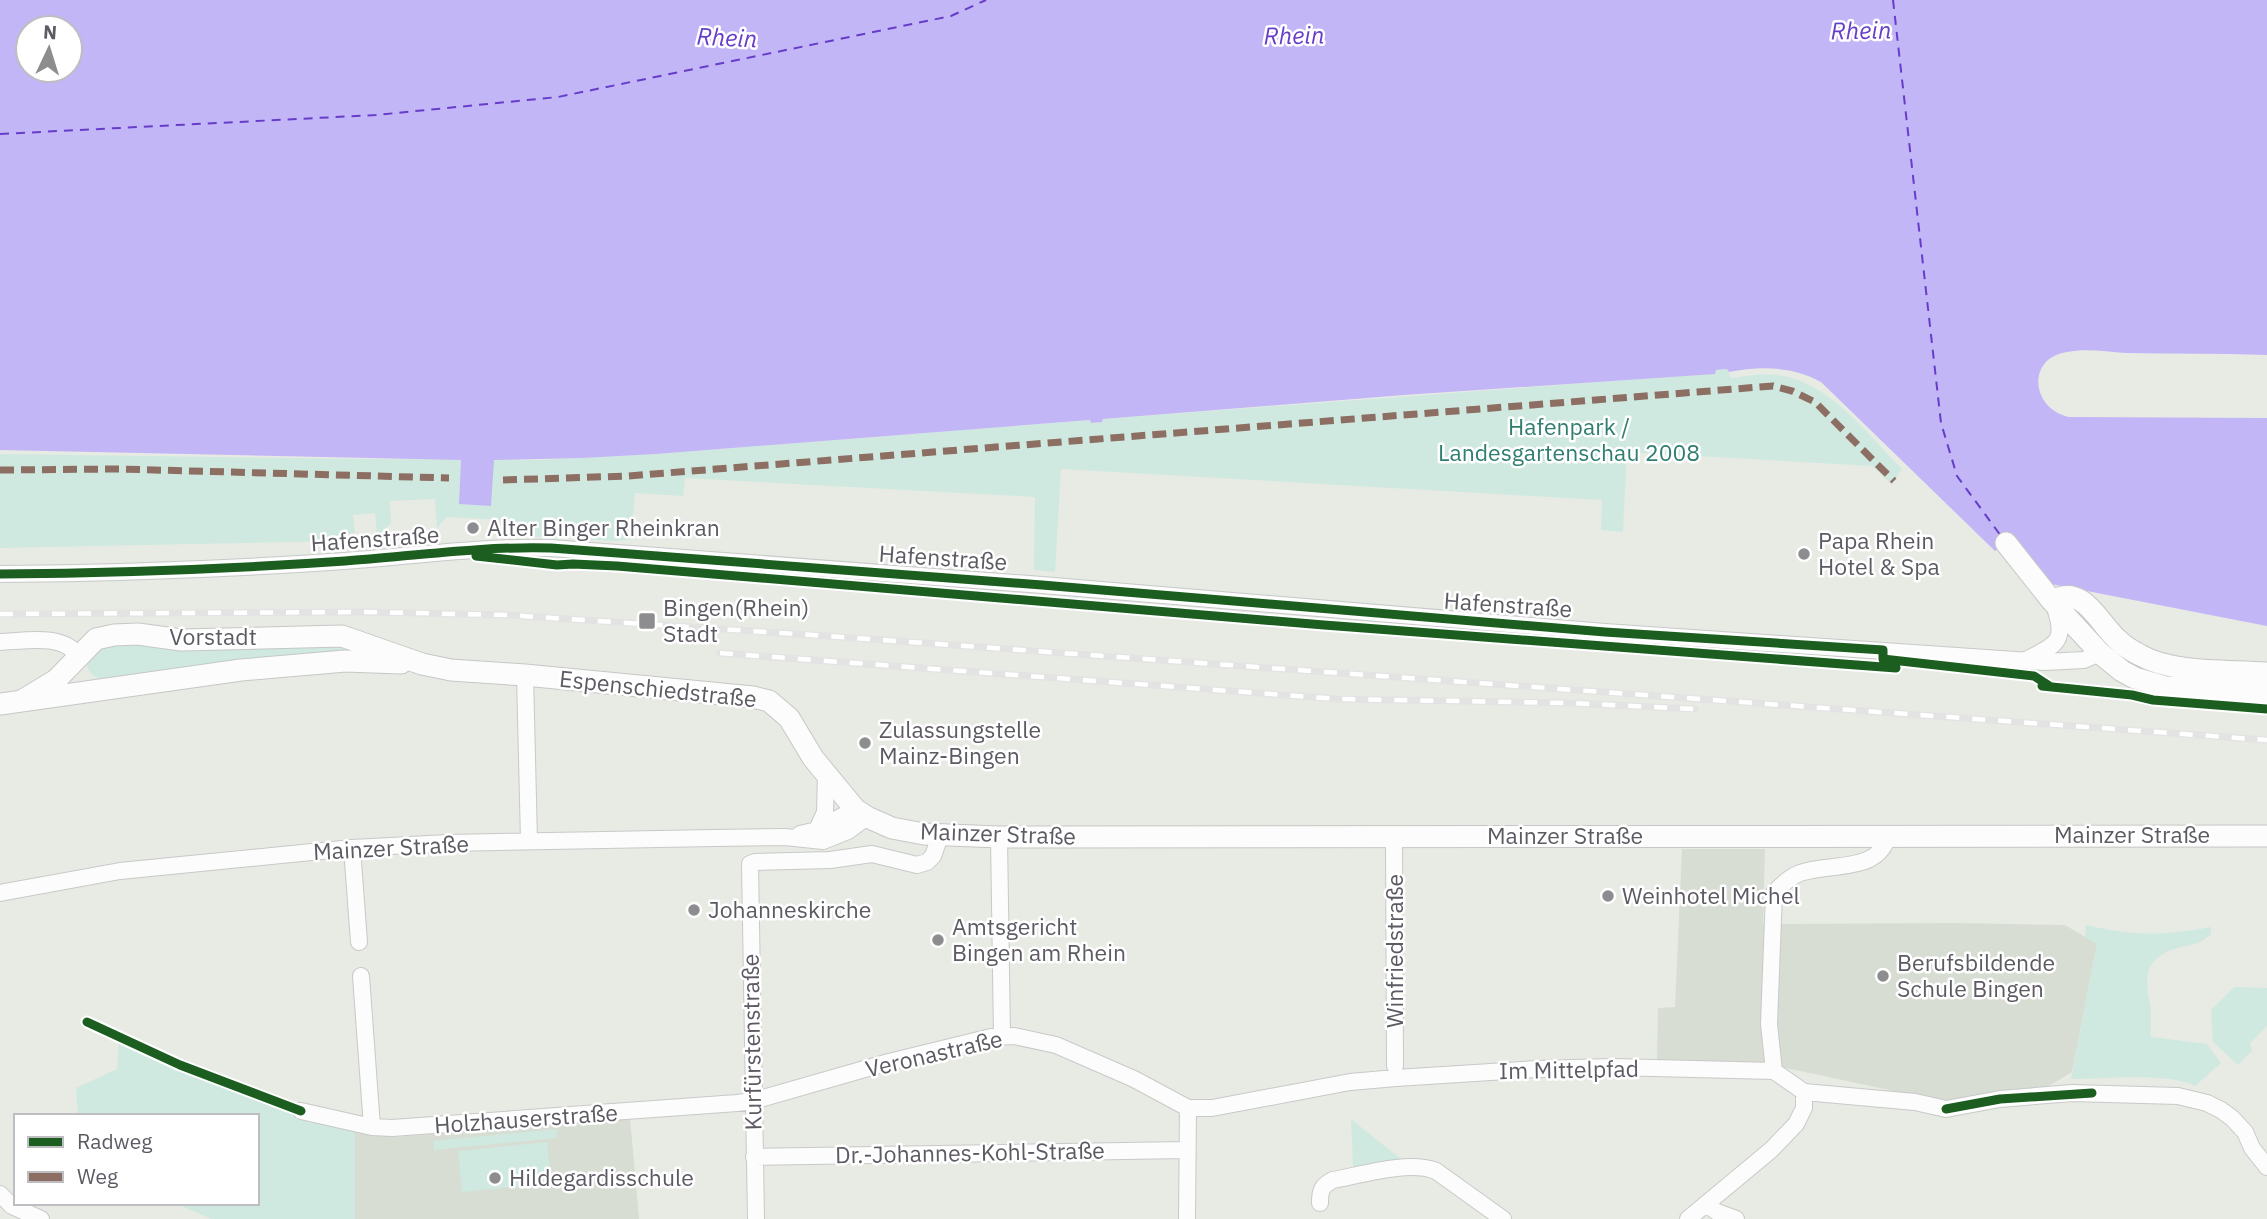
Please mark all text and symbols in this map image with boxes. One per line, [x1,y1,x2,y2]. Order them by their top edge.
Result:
water label: Rhein [1830,13,1892,47]
north arrow [14,14,84,84]
water label: Rhein [1263,18,1325,52]
water label: Rhein [696,19,758,55]
text: N [42,20,58,44]
park label: Hafenpark / Landesgartenschau 2008 [1438,411,1700,467]
place label: Alter Binger Rheinkran [487,512,720,542]
street label: Hafenstraße [310,519,440,557]
marker: Alter Binger Rheinkran [465,520,481,536]
place label: Papa Rhein Hotel & Spa [1818,525,1940,581]
street label: Hafenstraße [878,538,1008,576]
marker: Papa Rhein Hotel & Spa [1796,546,1812,562]
street label: Hafenstraße [1443,585,1573,623]
place label: Bingen(Rhein) Stadt [663,592,809,648]
marker: Bingen(Rhein) Stadt [637,611,657,631]
street label: Vorstadt [169,621,257,651]
street label: Espenschiedstraße [558,663,758,713]
place label: Zulassungstelle Mainz-Bingen [879,714,1041,770]
marker: Zulassungstelle Mainz-Bingen [857,735,873,751]
street label: Mainzer Straße [919,815,1077,851]
street label: Mainzer Straße [2054,819,2210,849]
street label: Mainzer Straße [1487,820,1643,850]
street label: Mainzer Straße [312,828,470,866]
street label: Winfriedstraße [1379,874,1409,1028]
place label: Weinhotel Michel [1622,880,1800,910]
marker: Weinhotel Michel [1600,888,1616,904]
place label: Johanneskirche [708,894,871,924]
marker: Johanneskirche [686,902,702,918]
place label: Amtsgericht Bingen am Rhein [952,911,1126,967]
marker: Amtsgericht Bingen am Rhein [930,932,946,948]
place label: Berufsbildende Schule Bingen [1897,947,2055,1003]
street label: Kurfürstenstraße [734,953,768,1131]
marker: Berufsbildende Schule Bingen [1875,968,1891,984]
street label: Veronastraße [862,1023,1005,1083]
street label: Im Mittelpfad [1499,1053,1639,1085]
street label: Holzhauserstraße [433,1097,619,1139]
legend [14,1114,259,1205]
text: Radweg [77,1127,152,1155]
street label: Dr.-Johannes-Kohl-Straße [835,1135,1105,1169]
text: Weg [77,1162,118,1190]
place label: Hildegardisschule [509,1162,694,1192]
marker: Hildegardisschule [487,1170,503,1186]

